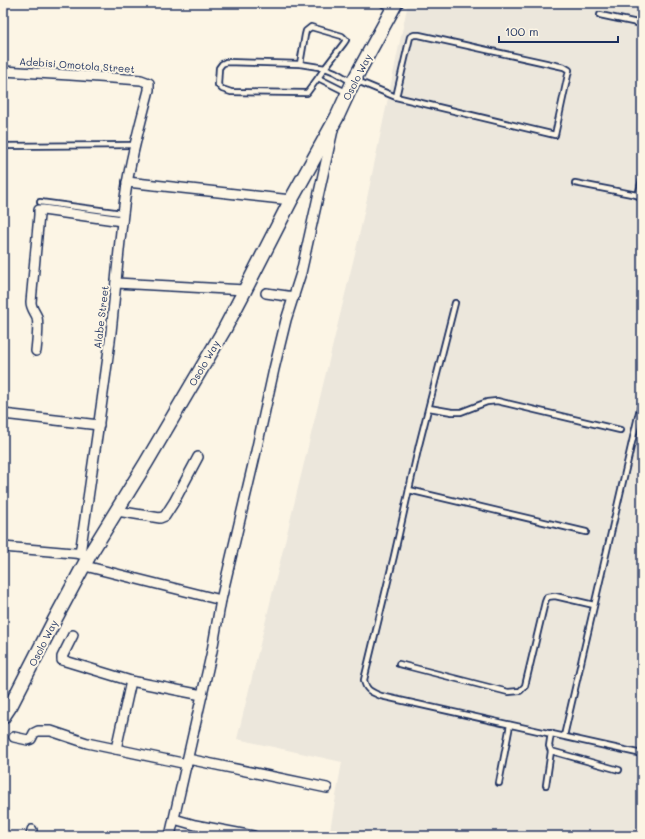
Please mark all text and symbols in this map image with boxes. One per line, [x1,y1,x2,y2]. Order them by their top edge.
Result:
scale bar [499,18,618,44]
text: 100 m [505,23,539,39]
street label: Osolo Way [339,51,375,103]
street label: Adebisi Omotola Street [19,54,135,76]
street label: Alabe Street [90,285,112,349]
street label: Osolo Way [185,338,223,388]
street label: Osolo Way [25,617,61,669]

